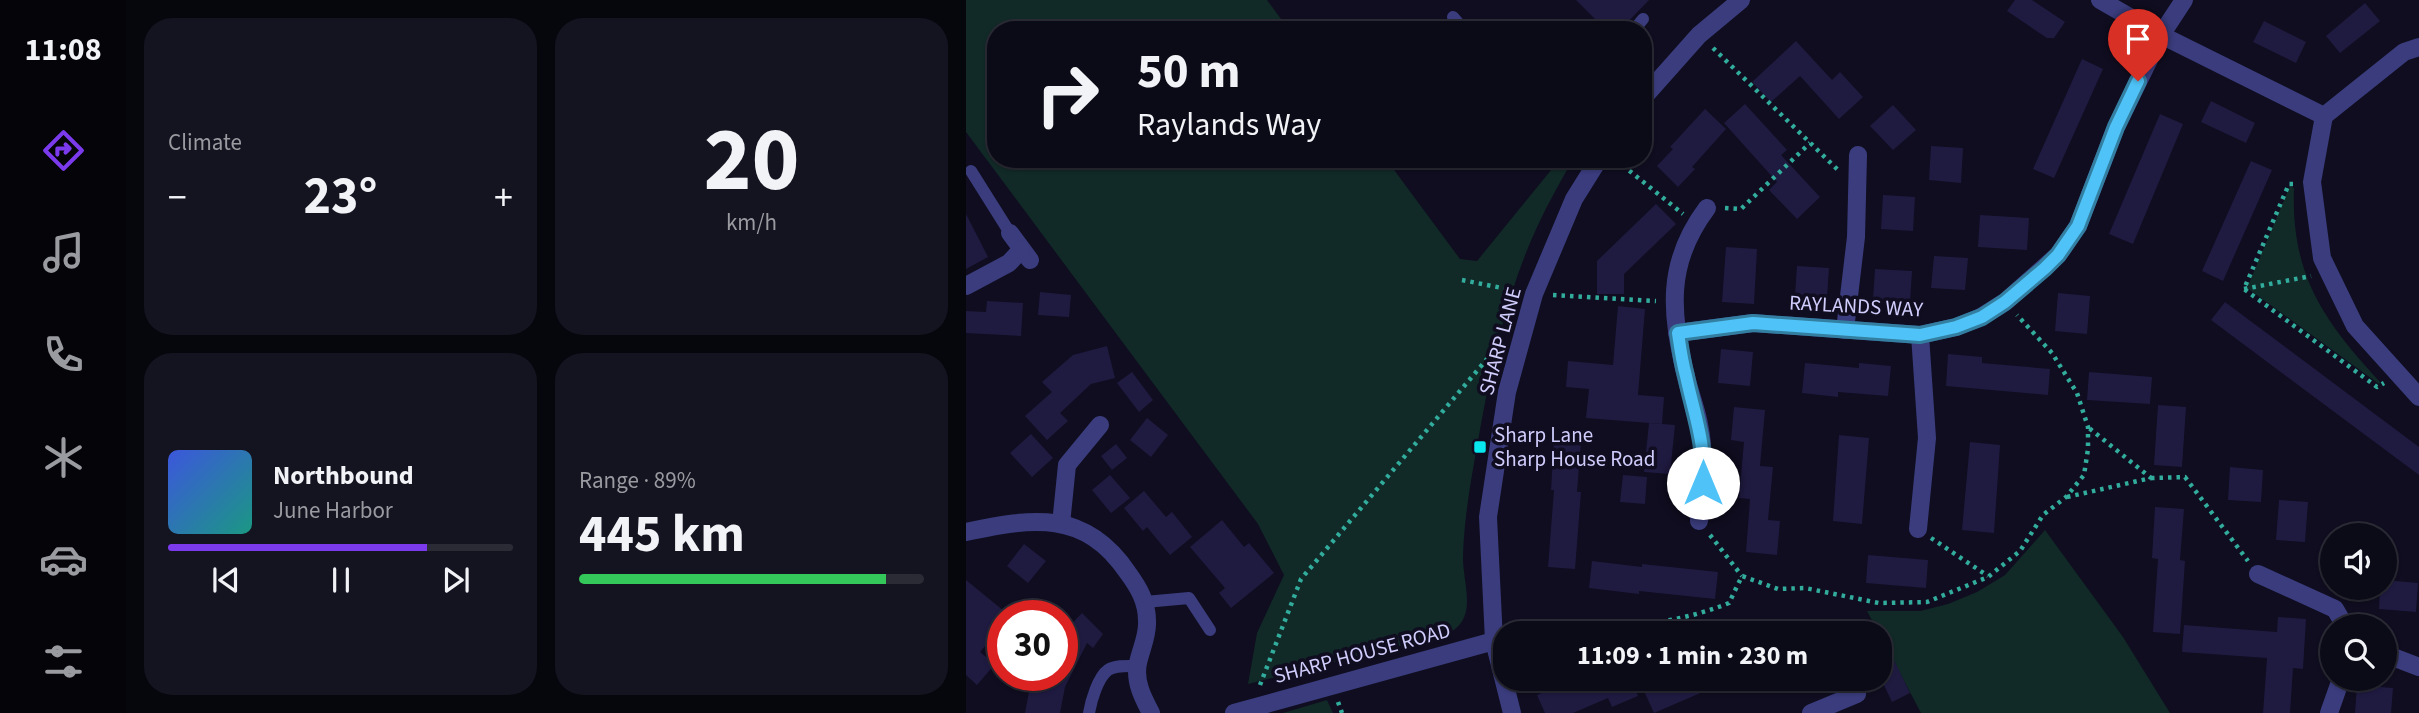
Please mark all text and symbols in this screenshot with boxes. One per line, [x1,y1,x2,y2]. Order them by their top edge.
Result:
pin [2108,9,2168,81]
icon: arrive [2119,20,2157,58]
text: 11:08 [24,27,102,73]
text: 50 m [1137,37,1241,107]
icon: right [1022,49,1113,140]
text: 20 [703,96,800,225]
text: Raylands Way [1137,102,1321,148]
icon: directions [39,126,88,175]
text: Climate [168,126,242,159]
text: 23° [304,160,377,234]
text: − [168,171,187,225]
text: + [494,171,513,225]
text: km/h [726,206,777,239]
icon: music [39,228,88,277]
street label: SHARP LANE [1471,284,1529,398]
street label: RAYLANDS WAY [1788,288,1925,325]
icon: phone [39,330,88,379]
place label: Sharp Lane Sharp House Road [1494,420,1655,474]
icon: climate [39,433,88,482]
marker: Sharp Lane Sharp House Road [1472,439,1488,455]
position arrow [1666,446,1740,520]
text: Northbound [273,457,414,494]
text: Range · 89% [579,464,696,497]
text: June Harbor [273,494,393,527]
text: 445 km [579,498,745,572]
map controls [2320,523,2397,691]
button: sound [2320,523,2397,600]
icon: car [39,535,88,584]
icon: previous [207,561,245,599]
icon: pause [322,561,360,599]
icon: next [437,561,475,599]
speed limit sign: 30 [987,600,1078,691]
button: search [2320,614,2397,691]
street label: SHARP HOUSE ROAD [1270,615,1454,691]
icon: filters [39,637,88,686]
text: 11:09 · 1 min · 230 m [1577,637,1808,674]

